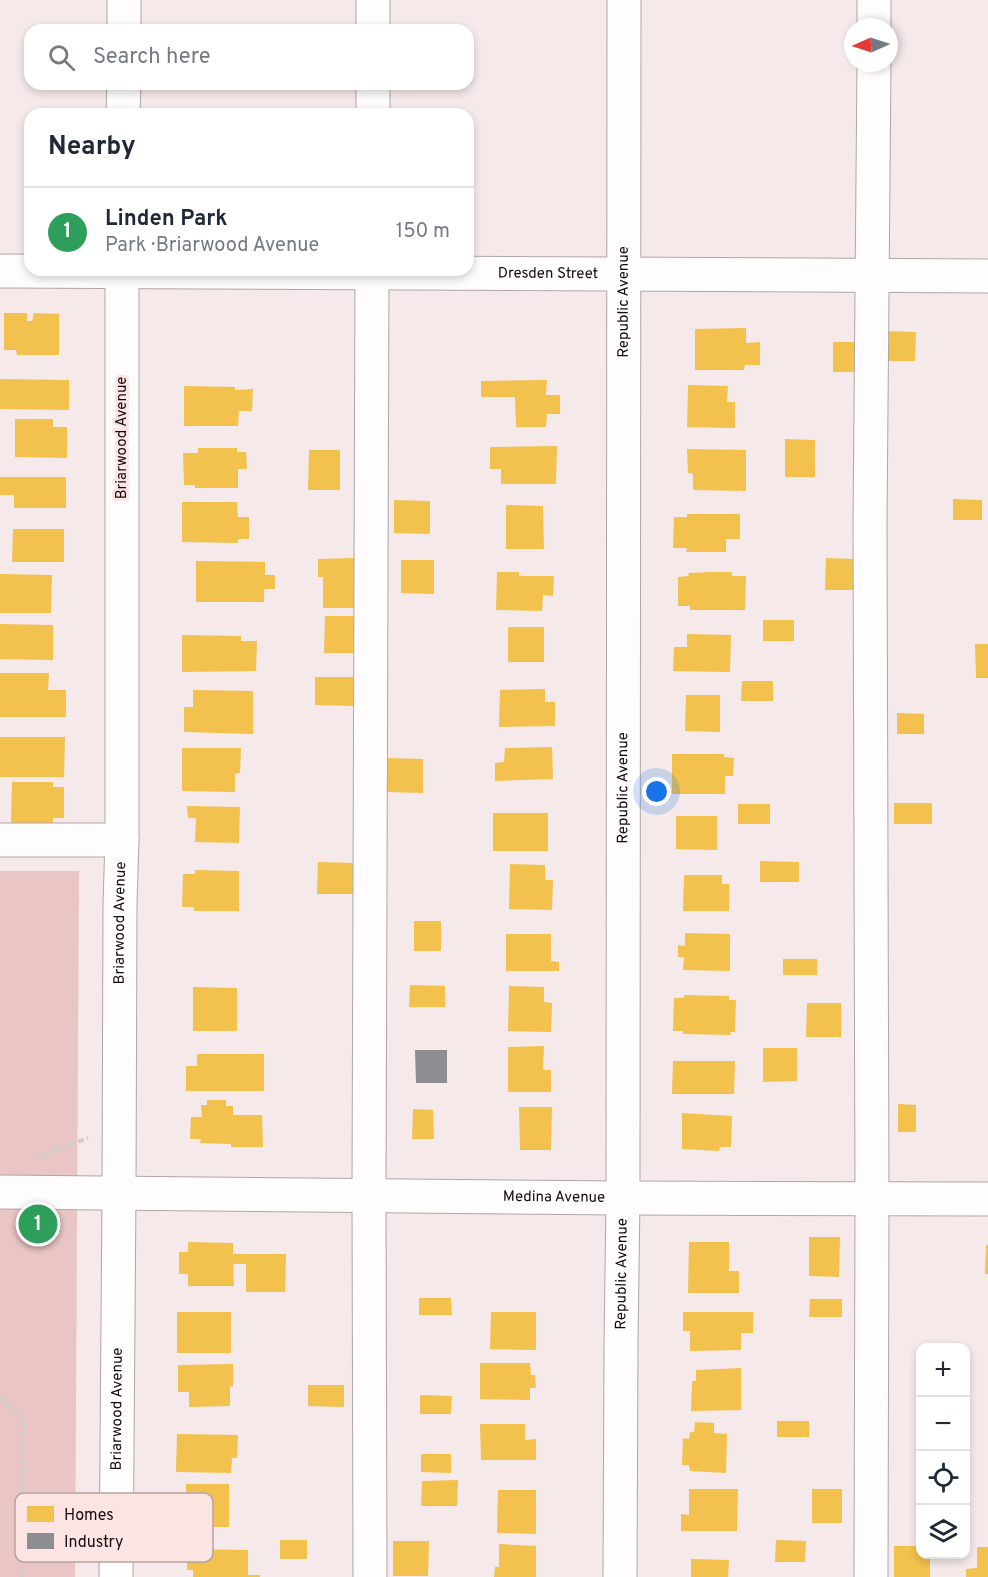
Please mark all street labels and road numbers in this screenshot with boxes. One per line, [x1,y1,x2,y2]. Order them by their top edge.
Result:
street label: Republic Avenue [614,246,633,358]
street label: Dresden Street [498,264,598,284]
street label: Briarwood Avenue [113,377,132,499]
street label: Republic Avenue [614,732,633,844]
street label: Briarwood Avenue [110,861,131,984]
street label: Medina Avenue [503,1187,605,1207]
street label: Republic Avenue [612,1218,632,1330]
street label: Briarwood Avenue [107,1348,127,1470]

